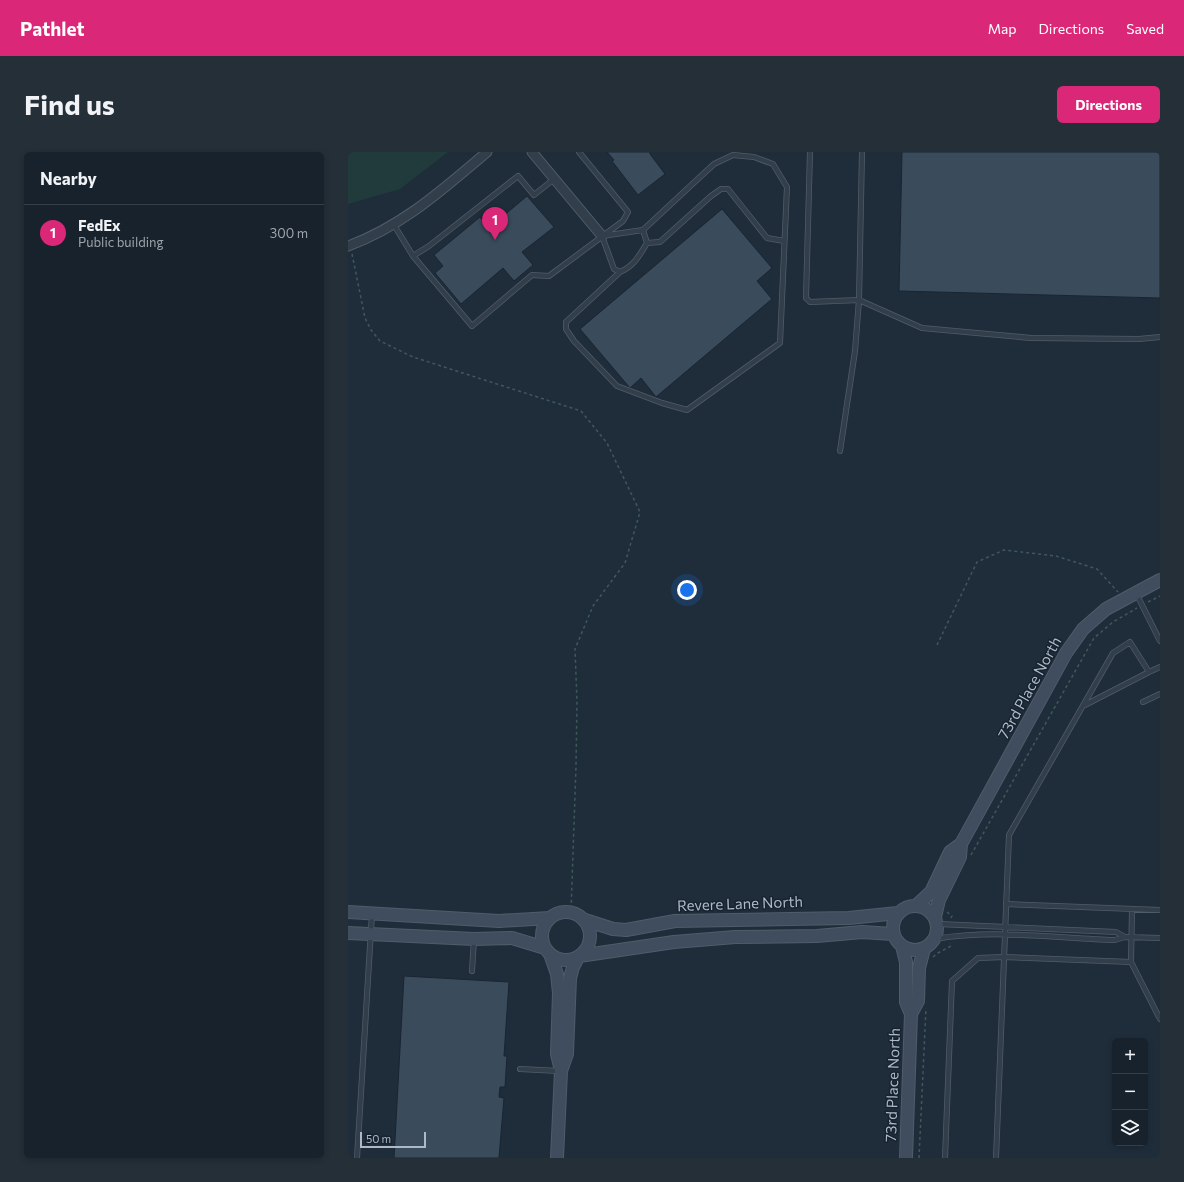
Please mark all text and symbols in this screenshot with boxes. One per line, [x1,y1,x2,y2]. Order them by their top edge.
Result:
text: Pathlet [20,17,85,40]
text: Map [988,20,1017,37]
text: Directions [1039,20,1104,37]
text: Saved [1126,20,1164,37]
button: Directions [1057,86,1160,123]
text: Find us [24,87,115,121]
text: Nearby [40,168,97,189]
pin: 1 [482,207,508,240]
text: FedEx [78,216,121,234]
text: 1 [50,225,56,241]
text: 300 m [270,225,308,241]
text: Public building [78,234,164,250]
your location [677,580,697,600]
street label: 73rd Place North [994,633,1065,742]
street label: Revere Lane North [677,892,803,914]
street label: 73rd Place North [881,1028,903,1142]
map controls [1112,1038,1148,1146]
button: + [1112,1038,1148,1074]
button: − [1112,1074,1148,1110]
button: layers [1112,1110,1148,1146]
scale bar [360,1130,426,1149]
text: 50 m [366,1132,391,1145]

